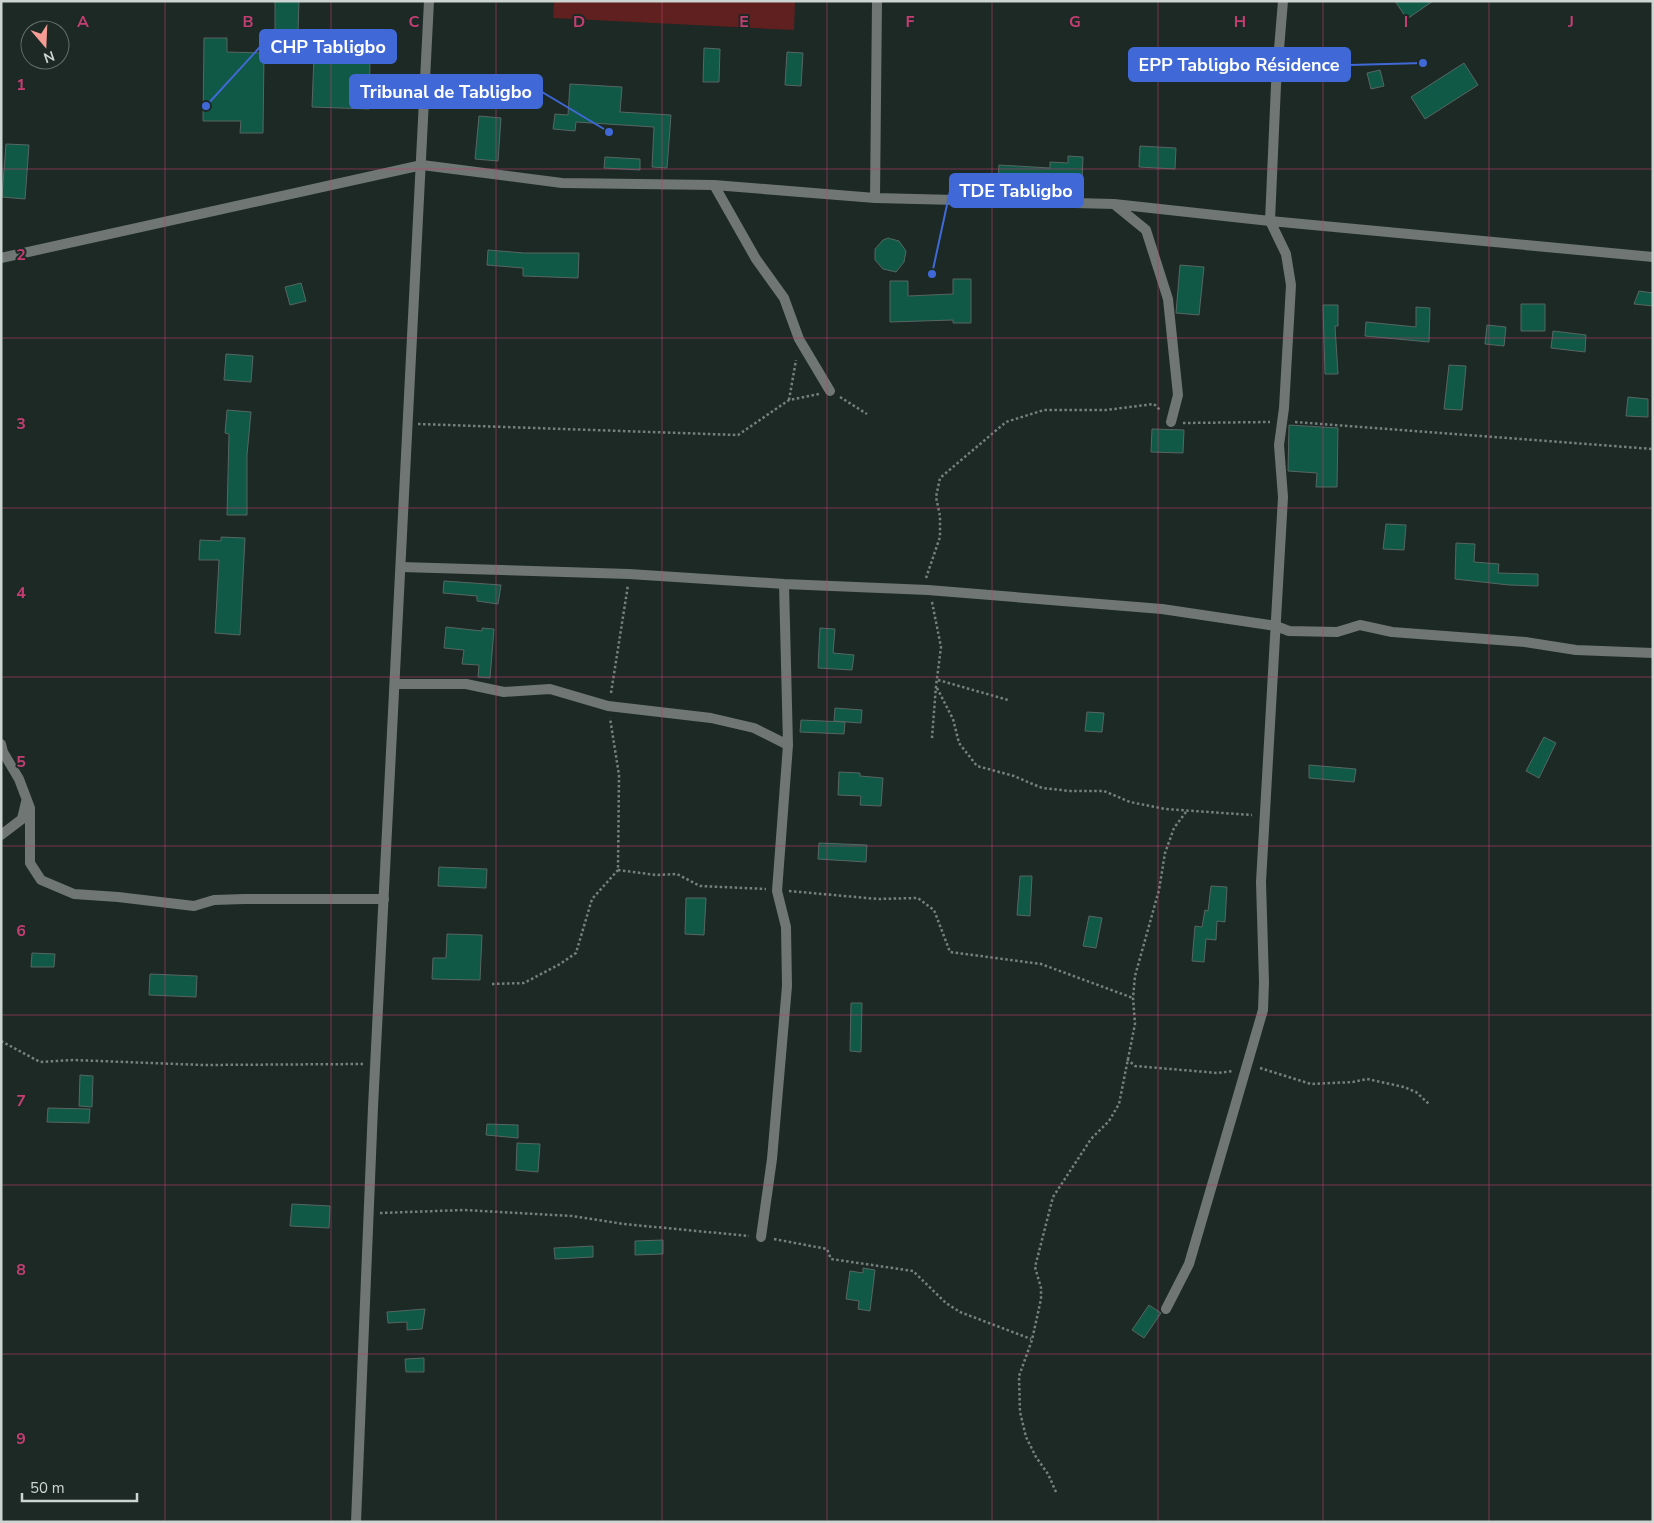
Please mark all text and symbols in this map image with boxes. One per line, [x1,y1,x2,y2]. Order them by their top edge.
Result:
text: A [77,11,89,33]
text: B [242,11,254,33]
text: C [409,11,420,33]
text: D [573,11,585,33]
text: E [739,11,749,33]
text: F [906,11,915,33]
text: G [1069,11,1081,33]
text: H [1234,11,1246,33]
text: I [1404,11,1408,33]
text: J [1567,11,1574,33]
north arrow [20,20,70,70]
callout: CHP Tabligbo [260,30,396,63]
text: CHP Tabligbo [270,35,386,59]
text: N [41,46,57,68]
callout: EPP Tabligbo Résidence [1129,48,1350,81]
text: EPP Tabligbo Résidence [1138,53,1340,77]
text: 1 [16,74,26,96]
callout: Tribunal de Tabligbo [350,75,542,108]
text: Tribunal de Tabligbo [360,80,532,104]
callout: TDE Tabligbo [950,174,1083,207]
text: TDE Tabligbo [959,179,1073,203]
text: 2 [16,244,26,266]
text: 3 [16,413,26,435]
text: 4 [16,582,26,604]
text: 5 [16,751,26,773]
text: 6 [16,920,26,942]
text: 7 [16,1090,26,1112]
text: 8 [16,1259,26,1281]
text: 9 [16,1428,26,1450]
scale bar [22,1470,138,1502]
text: 50 m [30,1478,65,1498]

